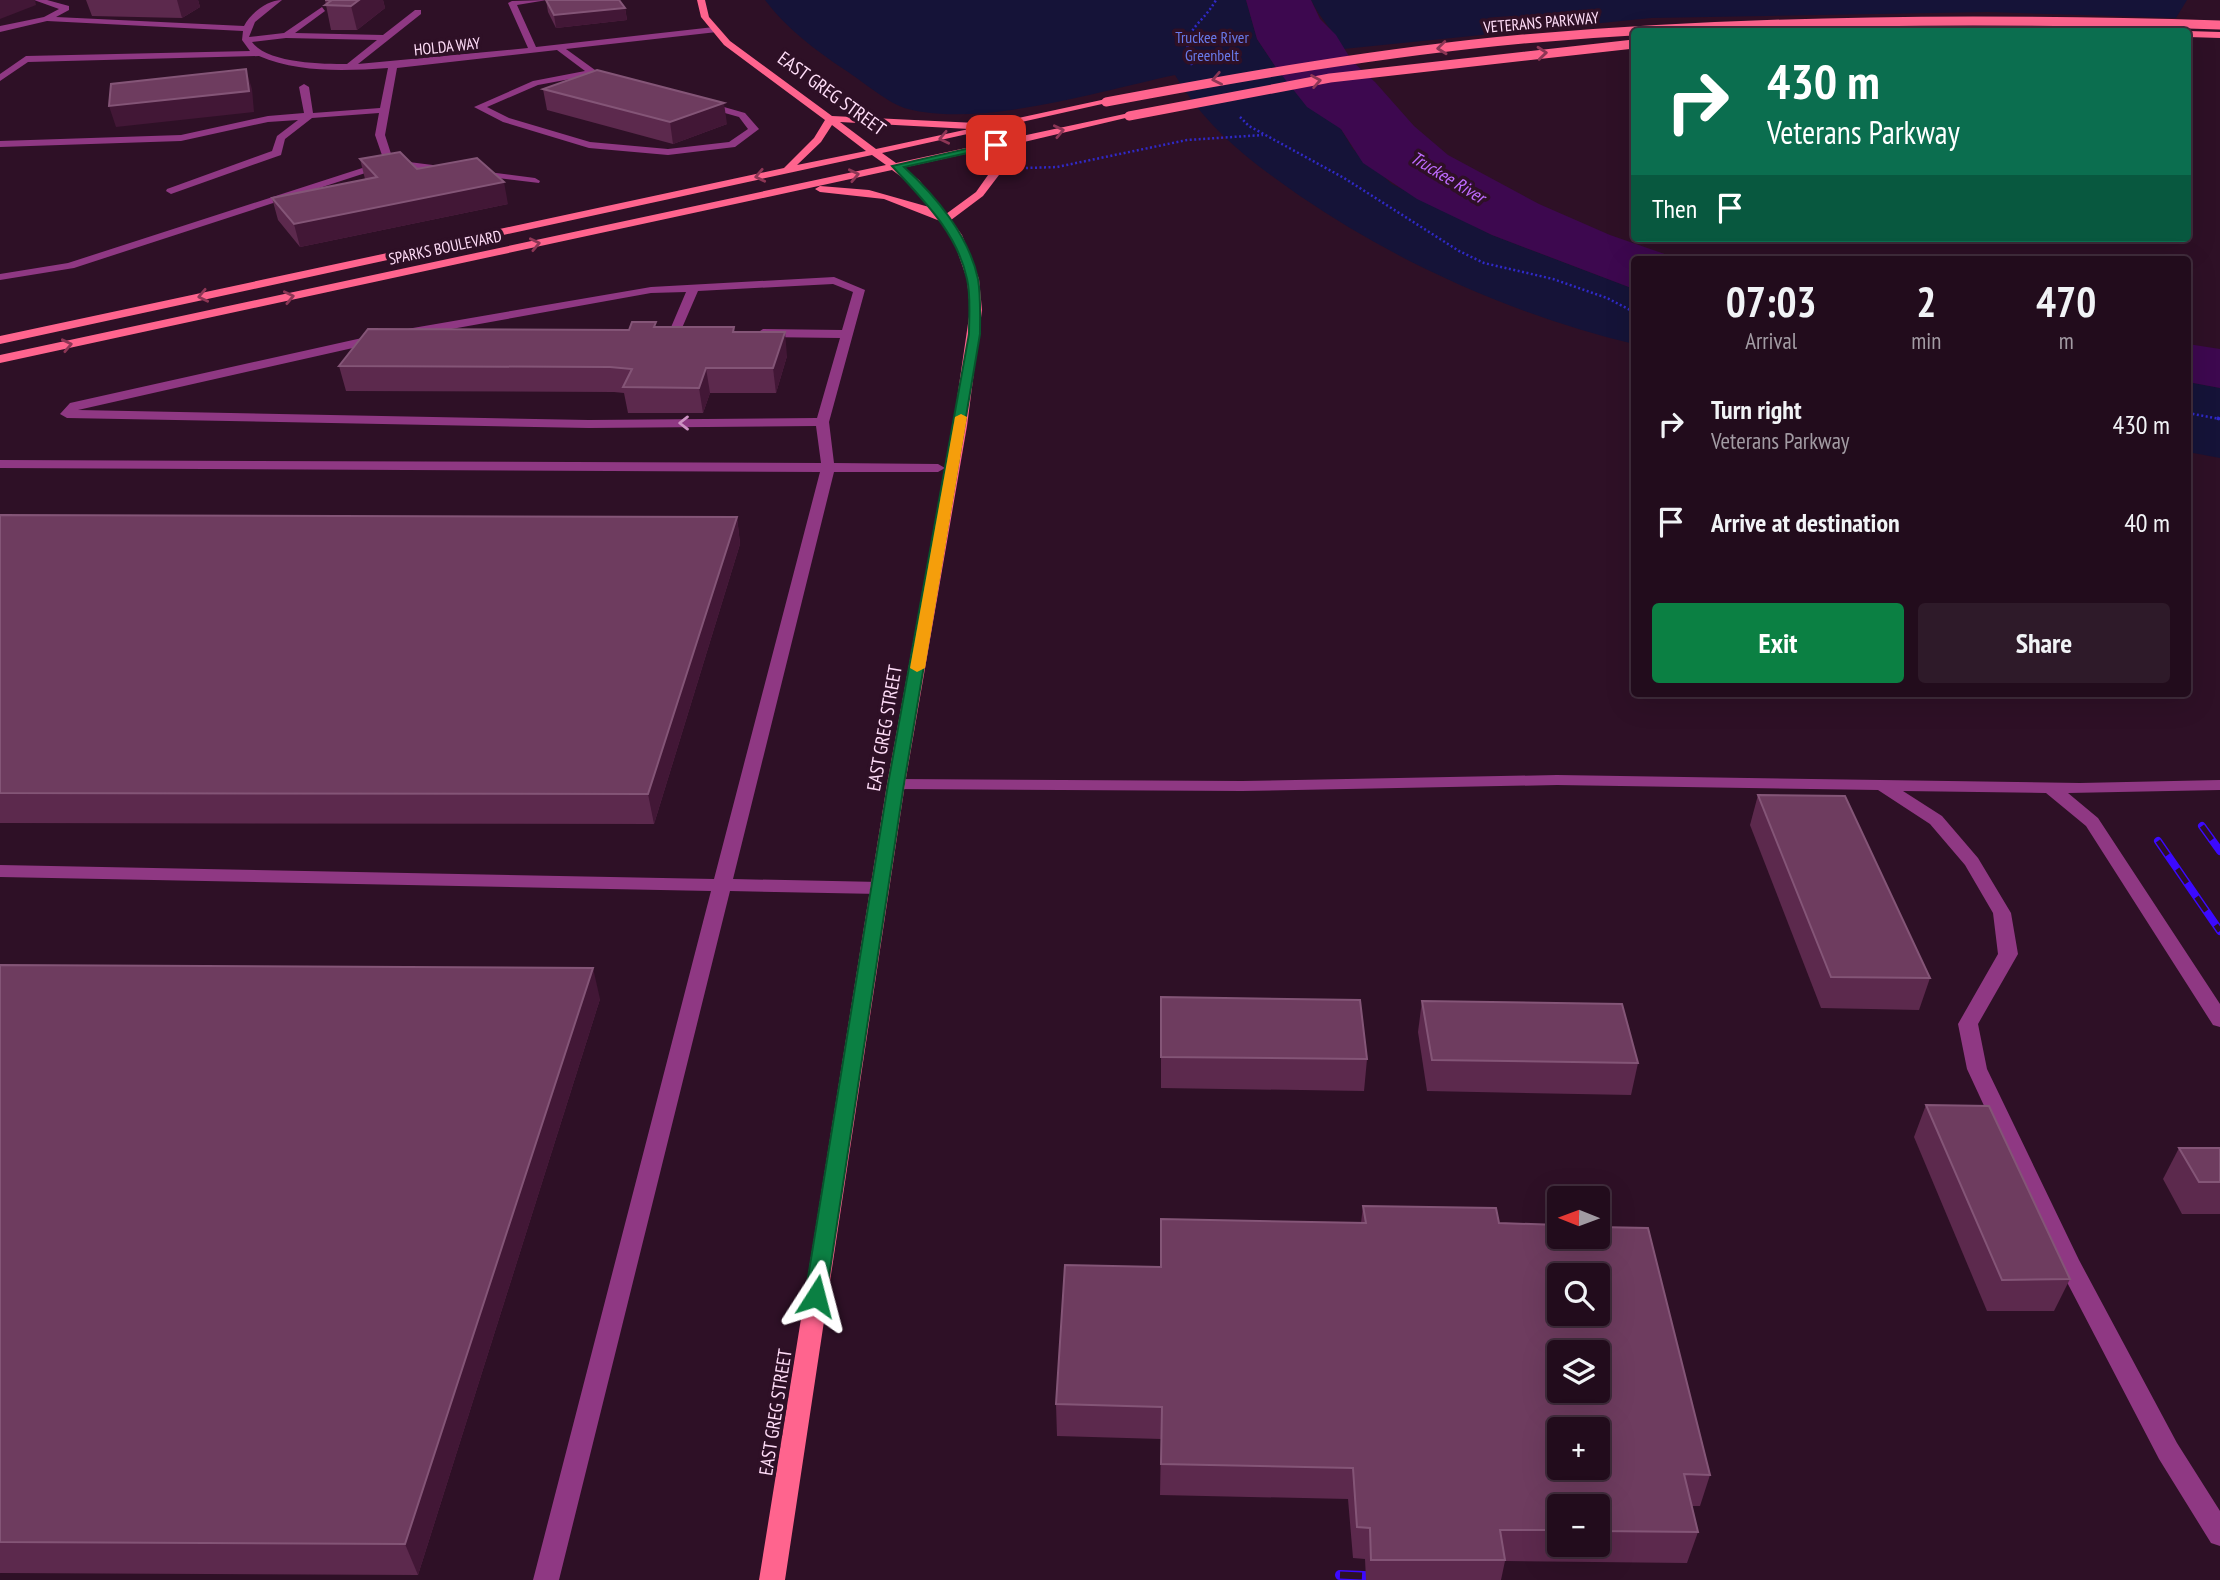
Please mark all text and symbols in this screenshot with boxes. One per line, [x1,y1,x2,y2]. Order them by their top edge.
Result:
street label: VETERANS PARKWAY [1482,7,1600,37]
park label: Truckee River Greenbelt [1175,27,1249,65]
street label: HOLDA WAY [413,33,482,59]
one-way arrow [1437,40,1448,55]
street label: EAST GREG STREET [773,46,891,141]
one-way arrow [1537,46,1548,61]
text: 430 m [1767,49,1880,113]
icon: right [1652,56,1743,147]
one-way arrow [1211,71,1223,86]
one-way arrow [1310,74,1322,89]
text: Veterans Parkway [1767,111,1960,153]
pin [966,115,1026,175]
one-way arrow [1053,125,1065,139]
icon: arrive [977,126,1015,164]
one-way arrow [938,130,950,145]
water label: Truckee River [1407,146,1492,210]
one-way arrow [754,167,766,182]
one-way arrow [848,169,860,184]
icon: arrive [1711,189,1749,227]
text: Then [1652,192,1697,225]
street label: SPARKS BOULEVARD [387,225,503,269]
one-way arrow [529,237,541,252]
text: 07:03 [1726,274,1817,329]
text: 2 [1916,274,1936,329]
text: 470 [2036,274,2096,329]
one-way arrow [197,288,209,302]
one-way arrow [283,291,295,305]
text: Arrival [1745,326,1797,355]
text: min [1911,326,1941,355]
text: m [2059,326,2074,355]
one-way arrow [61,339,73,354]
text: Turn right [1711,393,1802,426]
icon: right [1652,405,1690,443]
text: 430 m [2112,408,2170,441]
one-way arrow [679,416,690,431]
text: Veterans Parkway [1711,426,1850,455]
icon: arrive [1652,503,1690,541]
text: Arrive at destination [1711,506,1900,539]
text: 40 m [2124,506,2170,539]
button: Exit [1652,603,1904,683]
button: Share [1918,603,2170,683]
street label: EAST GREG STREET [861,663,907,793]
north arrow [1547,1186,1610,1250]
map controls [1547,1186,1610,1557]
position arrow [779,1259,853,1333]
button: search [1547,1263,1610,1326]
button: layers [1547,1340,1610,1403]
street label: EAST GREG STREET [753,1347,797,1477]
button: + [1547,1417,1610,1480]
button: − [1547,1494,1610,1557]

